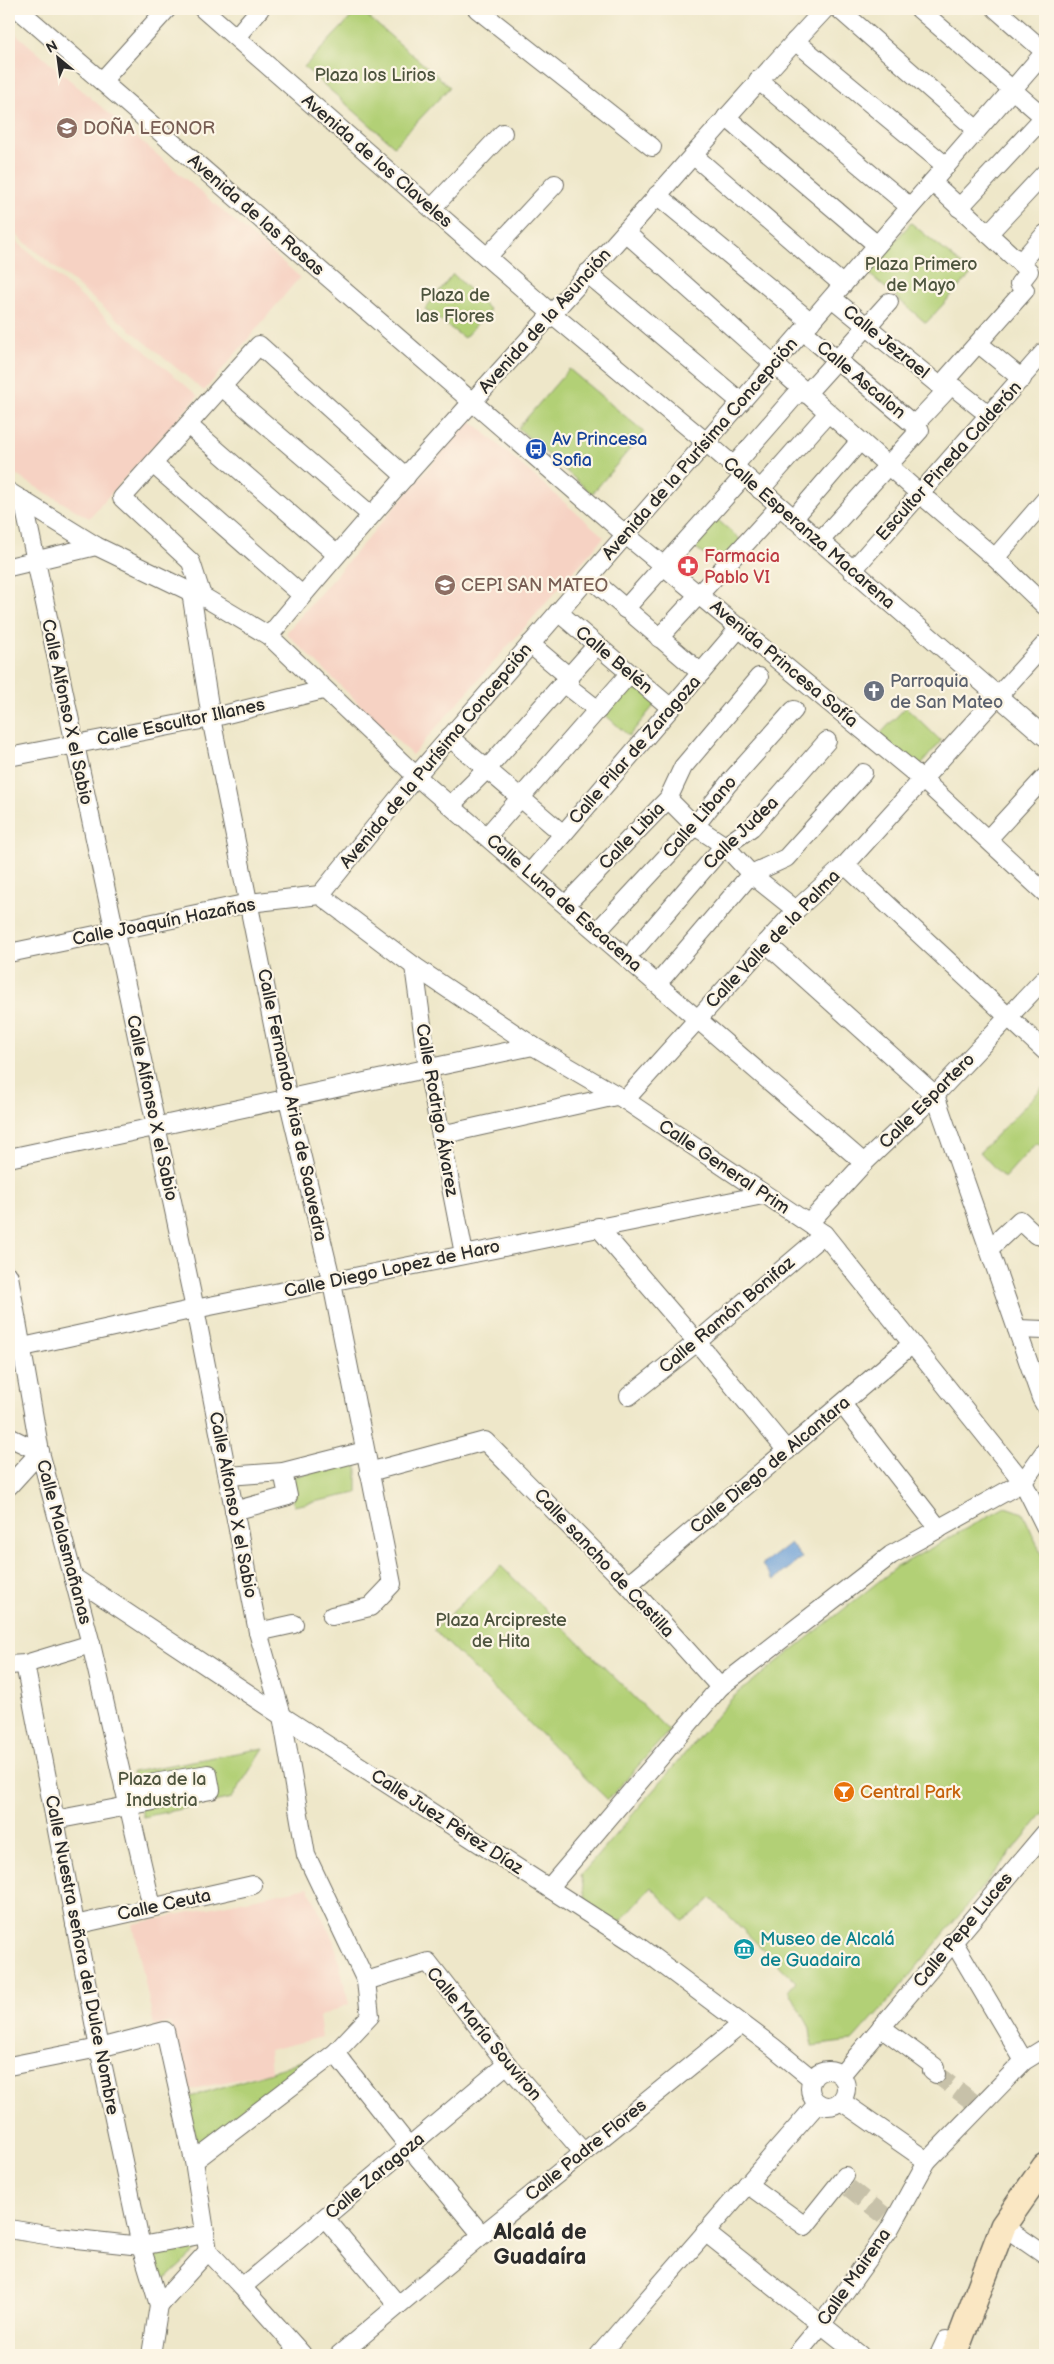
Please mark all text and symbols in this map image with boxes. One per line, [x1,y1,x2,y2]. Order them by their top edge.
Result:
north arrow [32,32,82,82]
text: N [43,37,61,57]
park label: Plaza los Lirios [314,65,436,86]
street label: Avenida de los Claveles [297,90,457,232]
school or university icon: DOÑA LEONOR [55,116,79,140]
place label: DOÑA LEONOR [83,117,215,139]
street label: Avenida de las Rosas [183,150,329,280]
street label: Avenida de la Asunción [474,244,616,398]
park label: Plaza Primero de Mayo [865,254,977,296]
park label: Plaza de las Flores [416,285,494,327]
street label: Calle Jezrael [839,301,933,383]
street label: Avenida de la Purísima Concepción [598,334,802,564]
street label: Calle Ascalon [812,337,910,423]
street label: Escultor Pineda Calderón [872,377,1026,545]
place label: Av Princesa Sofia [552,429,648,471]
bus stop icon: Av Princesa Sofia [524,437,548,461]
street label: Calle Esperanza Macarena [719,453,899,613]
place label: Farmacia Pablo VI [704,546,780,588]
pharmacy icon: Farmacia Pablo VI [676,554,700,578]
school or university icon: CEPI SAN MATEO [433,573,457,597]
place label: CEPI SAN MATEO [461,575,608,596]
street label: Avenida Princesa Sofía [706,596,862,732]
street label: Calle Alfonso X el Sabio [37,617,97,807]
street label: Calle Belén [571,622,657,698]
street label: Avenida de la Purísima Concepción [336,639,536,873]
street label: Calle Pilar de Zaragoza [565,671,705,829]
place label: Parroquia de San Mateo [890,671,1003,713]
church icon: Parroquia de San Mateo [862,679,886,703]
street label: Calle Escultor Illanes [95,694,267,750]
street label: Calle Libano [659,772,741,862]
street label: Calle Judea [699,792,783,874]
street label: Calle Libia [595,798,669,874]
street label: Calle Luna de Escacena [482,830,646,976]
street label: Calle Valle de la Palma [702,866,844,1012]
street label: Calle Joaquín Hazañas [71,894,257,950]
street label: Calle Fernando Arias de Saavedra [253,967,331,1243]
street label: Calle Alfonso X el Sabio [122,1013,182,1203]
street label: Calle Rodrigo Álvarez [411,1022,465,1198]
street label: Calle Espartero [875,1049,979,1153]
street label: Calle General Prim [654,1115,794,1219]
street label: Calle Diego Lopez de Haro [282,1236,502,1302]
street label: Calle Ramón Bonifaz [655,1252,799,1378]
street label: Calle Diego de Alcantara [686,1392,854,1538]
street label: Calle Alfonso X el Sabio [205,1410,261,1600]
street label: Calle Malasmañanas [32,1457,96,1627]
street label: Calle sancho de Castilla [530,1484,678,1642]
park label: Plaza Arcipreste de Hita [435,1610,567,1652]
street label: Calle Juez Pérez Díaz [367,1765,527,1879]
park label: Plaza de la Industria [118,1769,206,1811]
bar icon: Central Park [832,1780,856,1804]
place label: Central Park [860,1782,961,1803]
street label: Calle Nuestra señora del Dulce Nombre [41,1793,123,2117]
street label: Calle Pepe Luces [909,1868,1017,1992]
street label: Calle Ceuta [115,1885,213,1925]
place label: Museo de Alcalá de Guadaira [760,1929,895,1971]
museum icon: Museo de Alcalá de Guadaira [732,1937,756,1961]
street label: Calle María Souviron [422,1963,546,2105]
street label: Calle Padre Flores [521,2095,651,2205]
street label: Calle Zaragoza [321,2128,429,2224]
district label: Alcalá de Guadaíra [492,2219,587,2271]
street label: Calle Mairena [813,2224,895,2330]

